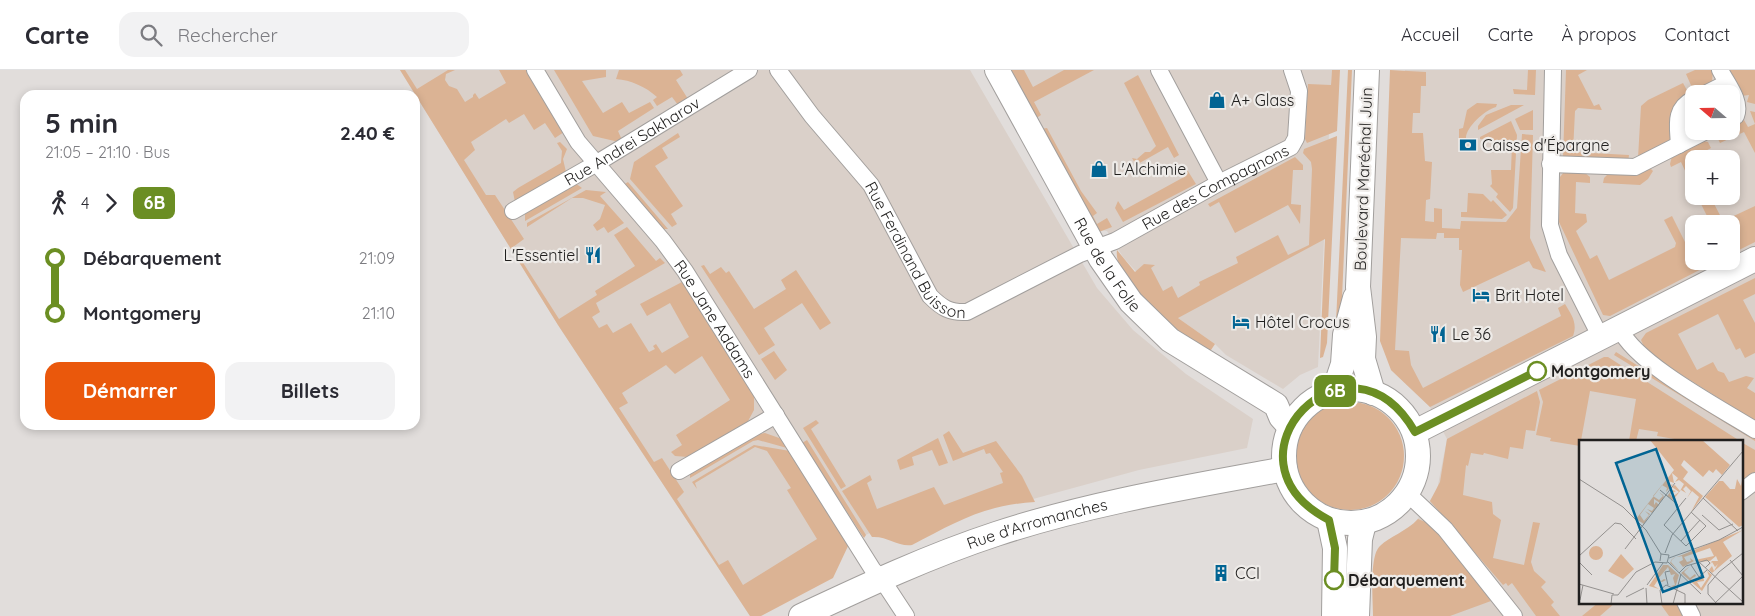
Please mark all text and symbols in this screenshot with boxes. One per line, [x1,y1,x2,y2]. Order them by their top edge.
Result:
search box [119,12,469,57]
text: Carte [25,20,89,50]
icon: search [137,21,165,49]
text: Rechercher [177,23,278,47]
text: Accueil [1401,23,1460,46]
text: Carte [1488,23,1533,46]
text: À propos [1561,23,1637,46]
text: Contact [1665,23,1730,46]
north arrow [1685,85,1740,140]
map controls [1685,85,1740,270]
street label: Boulevard Maréchal Juin [1350,87,1376,271]
shop icon: A+ Glass [1207,90,1227,110]
place label: A+ Glass [1231,90,1294,110]
street label: Rue Andrei Sakharov [561,93,703,190]
text: 5 min [45,105,118,140]
text: 2.40 € [340,121,395,145]
bank icon: Caisse d'Épargne [1458,135,1478,155]
place label: Caisse d'Épargne [1482,135,1609,155]
street label: Rue des Compagnons [1138,140,1292,234]
text: 21:05 – 21:10 · Bus [45,142,170,162]
button: + [1685,150,1740,205]
shop icon: L'Alchimie [1089,159,1109,179]
place label: L'Alchimie [1113,159,1186,179]
street label: Rue Ferdinand Buisson [861,178,966,322]
icon: walk [45,189,73,217]
icon: forward [97,189,125,217]
text: 6B [143,191,165,214]
text: 4 [81,193,89,213]
street label: Rue de la Folie [1070,214,1145,316]
button: − [1685,215,1740,270]
place label: L'Essentiel [503,245,579,265]
restaurant icon: L'Essentiel [583,245,603,265]
text: Débarquement [83,246,222,270]
text: 21:09 [359,248,395,268]
street label: Rue Jane Addams [670,256,760,382]
hotel icon: Brit Hotel [1471,285,1491,305]
place label: Brit Hotel [1495,285,1564,305]
text: Montgomery [83,301,201,325]
text: 21:10 [362,303,395,323]
hotel icon: Hôtel Crocus [1231,312,1251,332]
place label: Hôtel Crocus [1255,312,1349,332]
restaurant icon: Le 36 [1428,324,1448,344]
place label: Le 36 [1452,324,1491,344]
marker: Montgomery [1527,361,1547,381]
place label: Montgomery [1551,361,1651,381]
button: Démarrer [45,362,215,420]
button: Billets [225,362,395,420]
line badge: 6B [1312,375,1358,407]
text: 6B [1324,379,1346,402]
inset map [1579,440,1742,604]
street label: Rue d'Arromanches [964,494,1109,553]
building icon: CCI [1211,563,1231,583]
place label: CCI [1235,563,1260,583]
marker: Débarquement [1324,570,1344,590]
place label: Débarquement [1348,570,1465,590]

